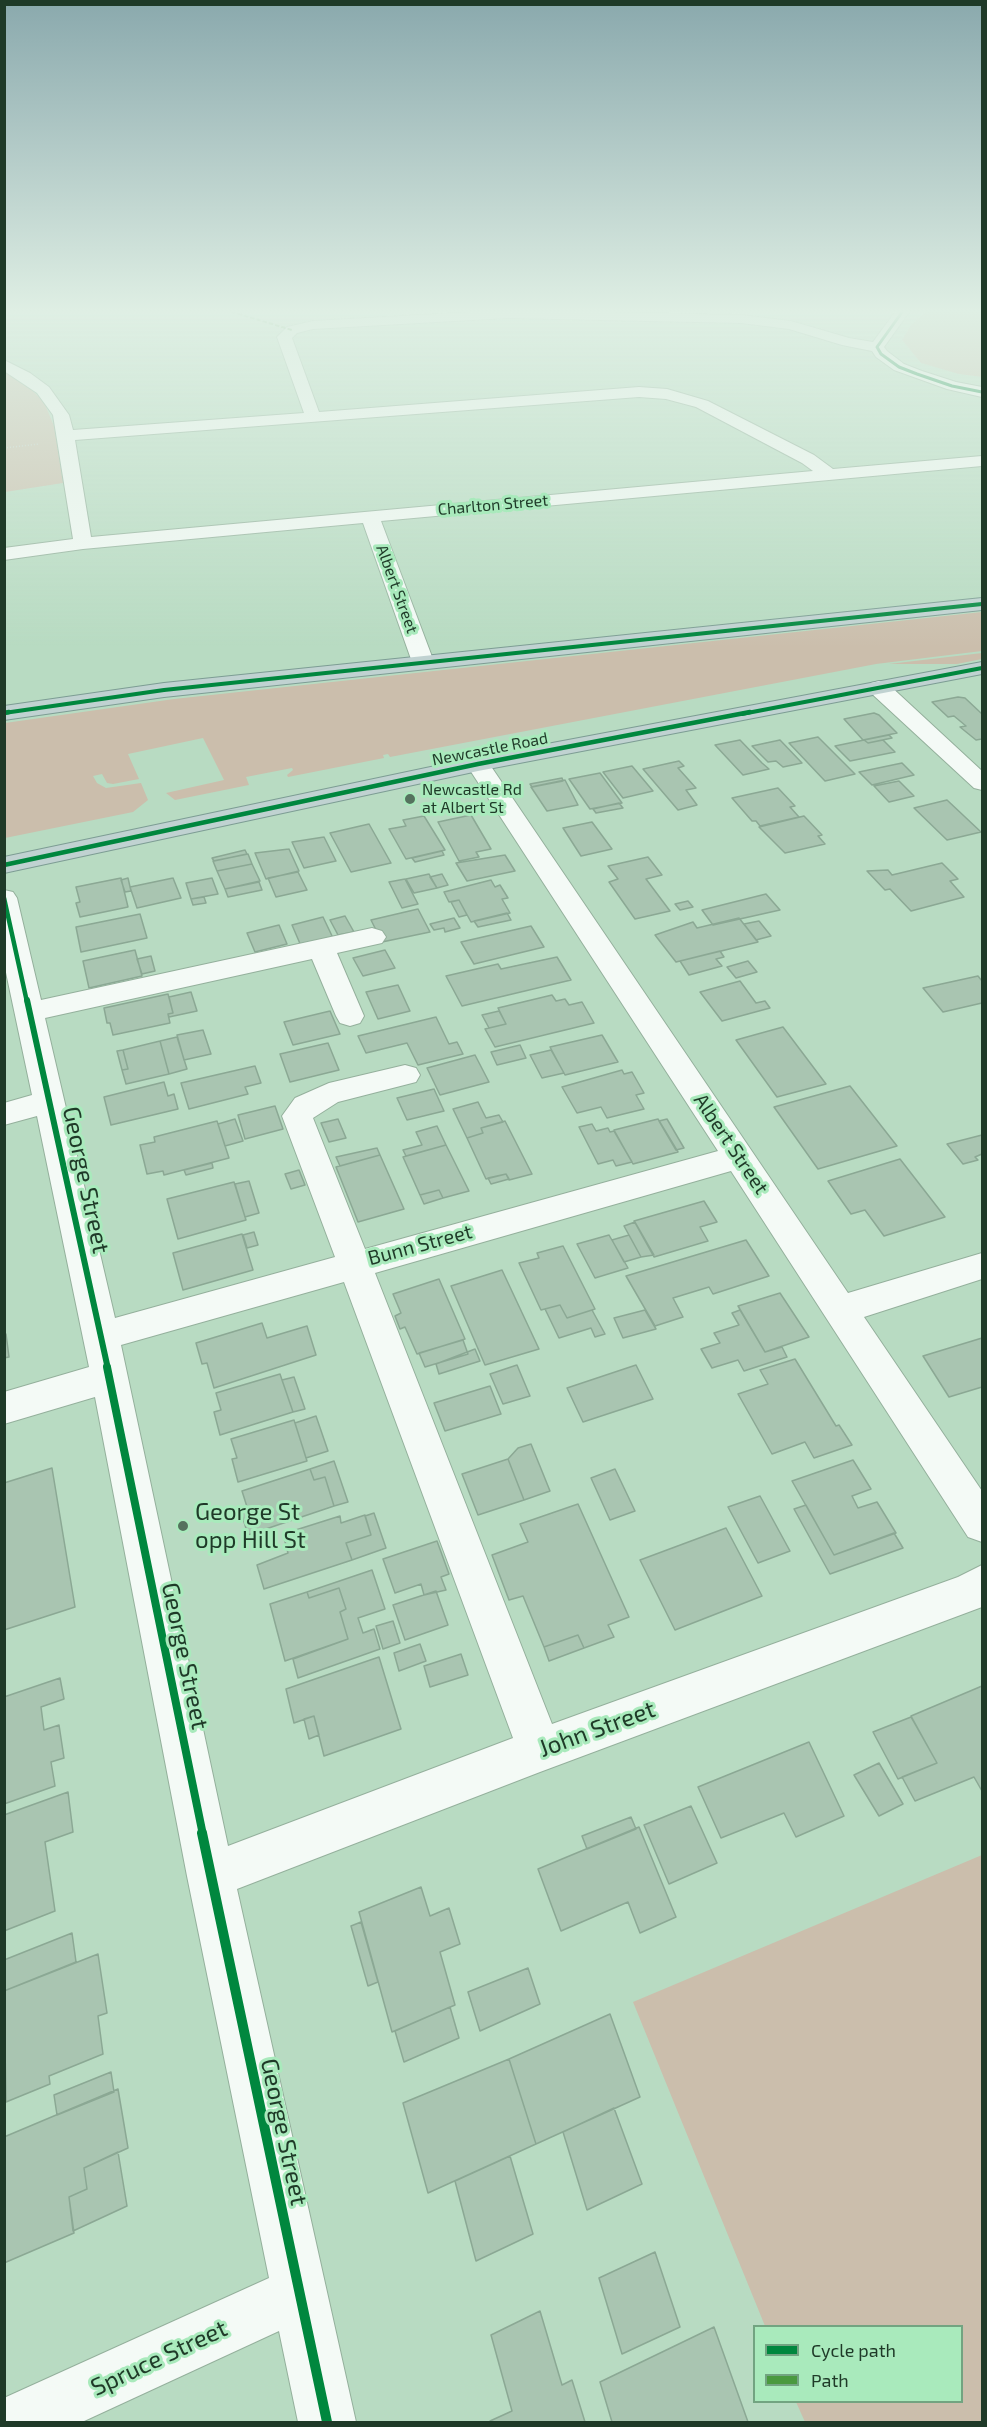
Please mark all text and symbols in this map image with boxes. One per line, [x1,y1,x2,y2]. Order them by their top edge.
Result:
street label: Charlton Street [437,491,549,519]
street label: Albert Street [372,542,422,636]
street label: Newcastle Road [430,728,550,770]
place label: Newcastle Rd at Albert St [422,780,522,818]
marker: Newcastle Rd at Albert St [403,792,417,806]
street label: Albert Street [689,1089,773,1199]
street label: George Street [56,1104,116,1256]
street label: Bunn Street [365,1220,475,1270]
place label: George St opp Hill St [195,1498,306,1554]
marker: George St opp Hill St [176,1519,190,1533]
street label: George Street [155,1580,215,1732]
street label: John Street [535,1695,659,1763]
street label: George Street [254,2056,314,2208]
street label: Spruce Street [86,2314,232,2402]
legend [753,2325,963,2403]
text: Cycle path [811,2339,896,2361]
text: Path [811,2369,849,2391]

